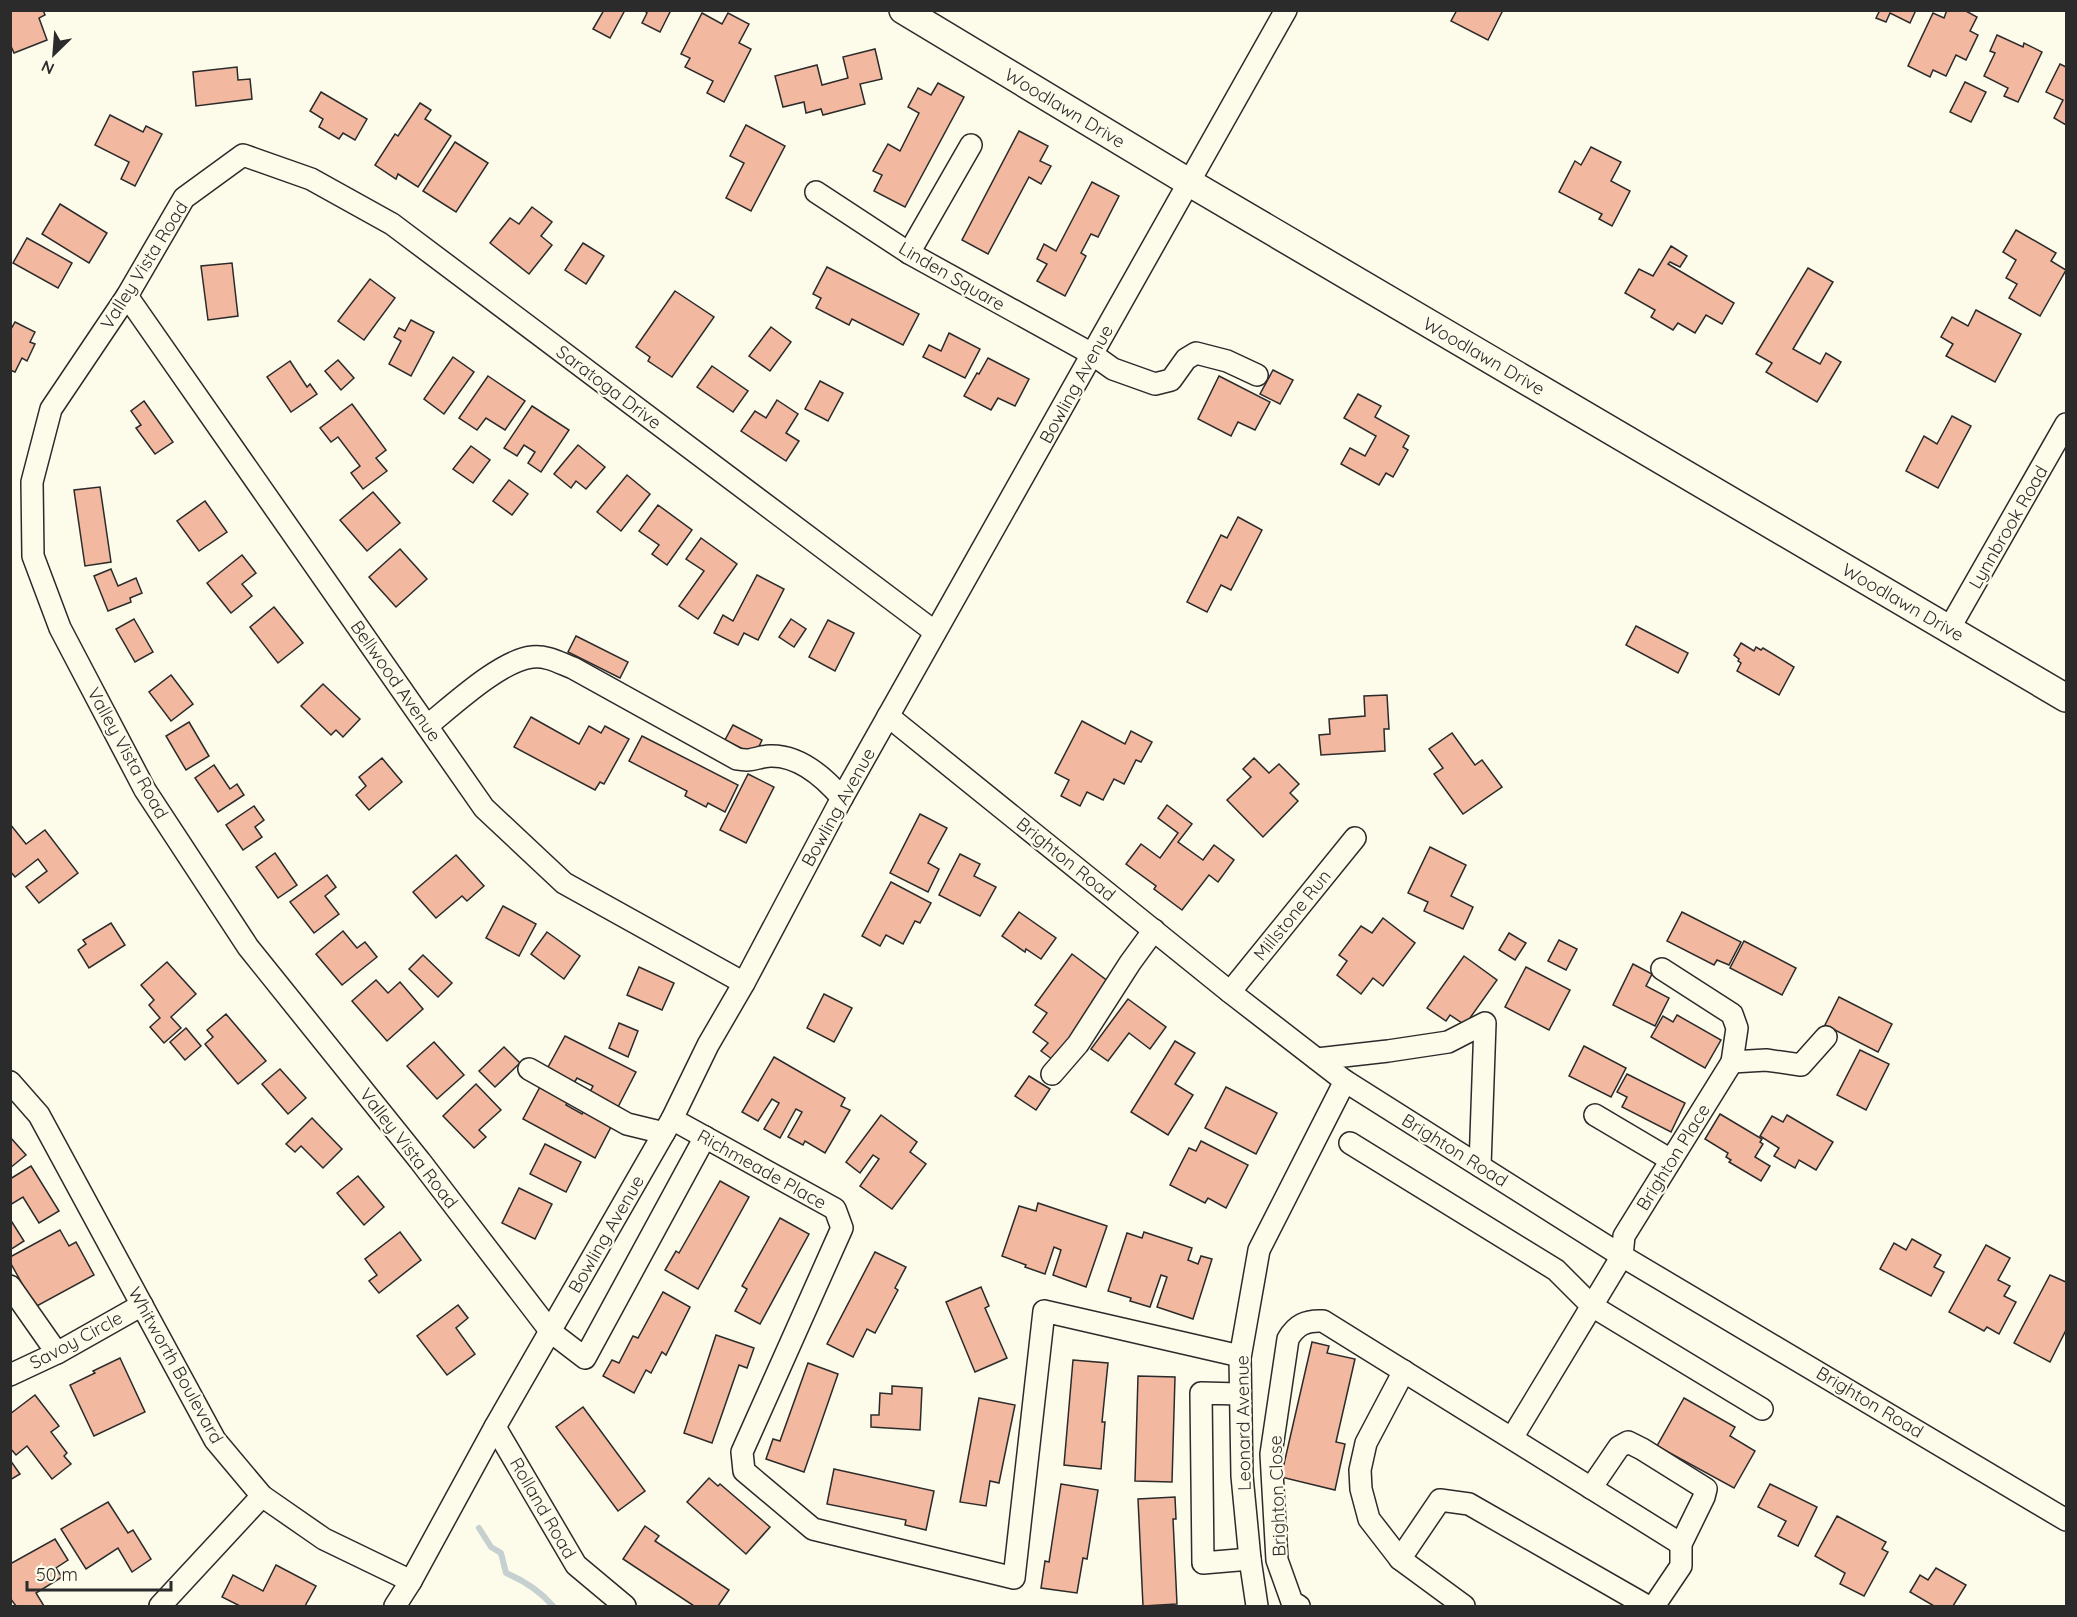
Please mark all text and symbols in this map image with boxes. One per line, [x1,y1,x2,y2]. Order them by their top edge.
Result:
north arrow [24,24,84,84]
text: N [38,56,57,79]
street label: Woodlawn Drive [1000,63,1130,153]
street label: Valley Vista Road [95,197,193,333]
street label: Linden Square [895,236,1009,316]
street label: Woodlawn Drive [1419,312,1549,400]
street label: Bowling Avenue [1034,321,1118,447]
street label: Saratoga Drive [552,340,666,434]
street label: Lynnbrook Road [1963,461,2053,593]
street label: Woodlawn Drive [1838,558,1968,646]
street label: Bellwood Avenue [346,616,446,746]
street label: Valley Vista Road [82,683,174,823]
street label: Bowling Avenue [796,744,880,870]
street label: Brighton Road [1012,812,1120,906]
street label: Millstone Run [1248,865,1336,965]
street label: Valley Vista Road [355,1083,463,1213]
street label: Brighton Place [1631,1099,1715,1215]
street label: Brighton Road [1398,1108,1512,1192]
street label: Richmeade Place [693,1124,831,1214]
street label: Bowling Avenue [563,1171,649,1297]
street label: Whitworth Boulevard [123,1283,229,1447]
street label: Savoy Circle [26,1306,126,1374]
street label: Leonard Avenue [1230,1355,1256,1491]
street label: Brighton Road [1812,1361,1928,1443]
street label: Brighton Close [1263,1435,1291,1557]
street label: Rolland Road [505,1453,581,1563]
scale bar [27,1554,171,1592]
text: 50 m [36,1563,78,1586]

